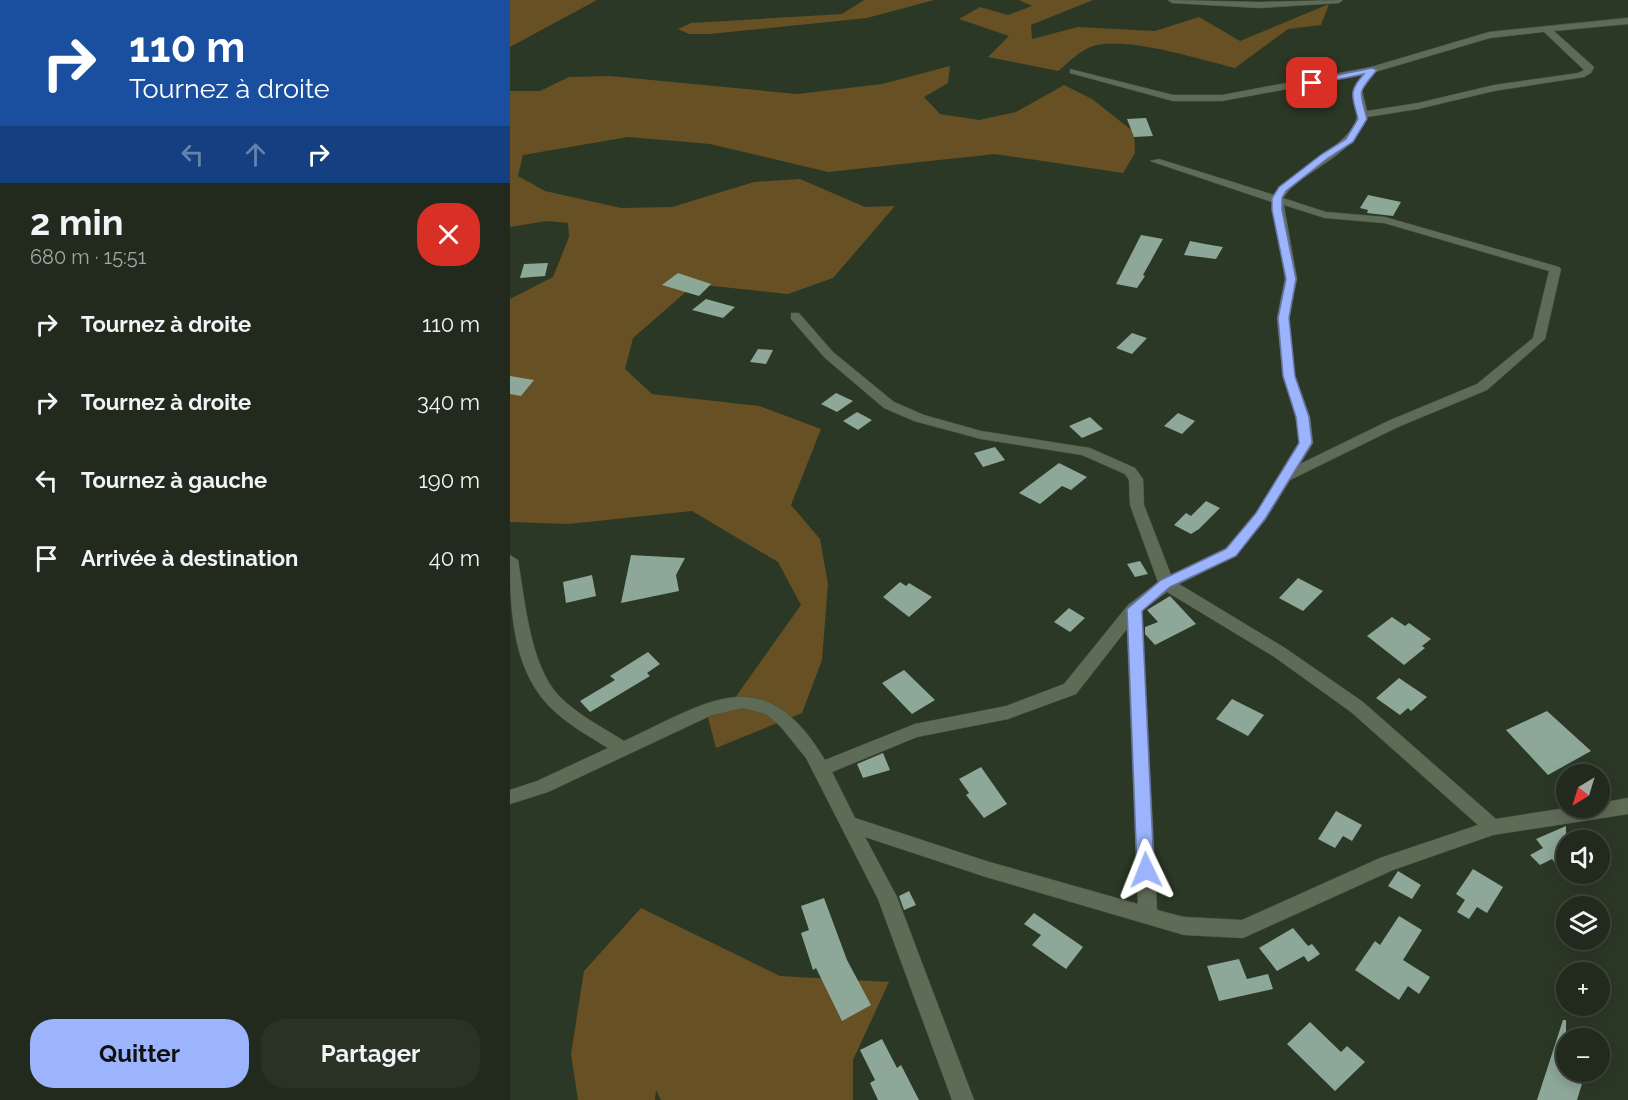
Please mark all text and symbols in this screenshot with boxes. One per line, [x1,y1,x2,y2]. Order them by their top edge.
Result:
text: 110 m [129,23,245,72]
icon: right [30,24,108,102]
pin [1286,57,1337,108]
icon: arrive [1295,66,1328,99]
text: Tournez à droite [129,73,330,104]
icon: left [176,138,209,171]
icon: ahead [239,138,272,171]
icon: right [302,138,335,171]
text: 2 min [30,201,123,243]
button: close [417,203,480,266]
text: 680 m · 15:51 [30,245,146,269]
icon: right [30,308,63,341]
text: Tournez à droite [81,311,251,337]
text: 110 m [422,311,480,337]
icon: right [30,386,63,419]
text: Tournez à droite [81,389,251,415]
text: 340 m [417,389,480,415]
icon: left [30,464,63,497]
text: Tournez à gauche [81,467,267,493]
text: 190 m [418,467,480,493]
icon: arrive [30,542,63,575]
text: Arrivée à destination [81,545,298,571]
text: 40 m [429,545,480,571]
north arrow [1556,764,1610,818]
map controls [1556,764,1610,1082]
button: sound [1556,830,1610,884]
position arrow [1114,838,1178,902]
button: layers [1556,896,1610,950]
button: + [1556,962,1610,1016]
button: Quitter [30,1019,249,1088]
button: Partager [261,1019,480,1088]
button: − [1556,1028,1610,1082]

